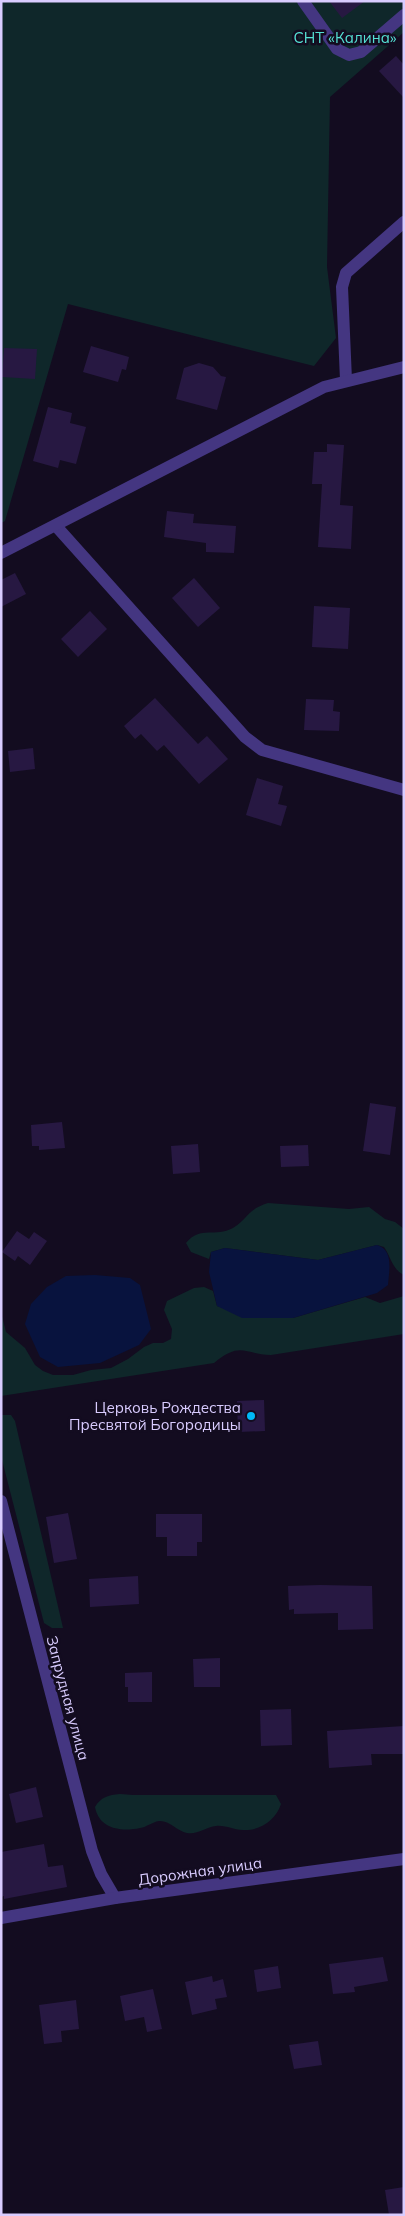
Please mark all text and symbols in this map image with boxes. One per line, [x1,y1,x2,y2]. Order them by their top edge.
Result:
park label: СНТ «Калина» [294,28,397,47]
place label: Церковь Рождества Пресвятой Богородицы [69,1398,241,1434]
marker: Церковь Рождества Пресвятой Богородицы [245,1410,257,1422]
street label: Запрудная улица [42,1634,94,1762]
street label: Дорожная улица [137,1853,263,1889]

